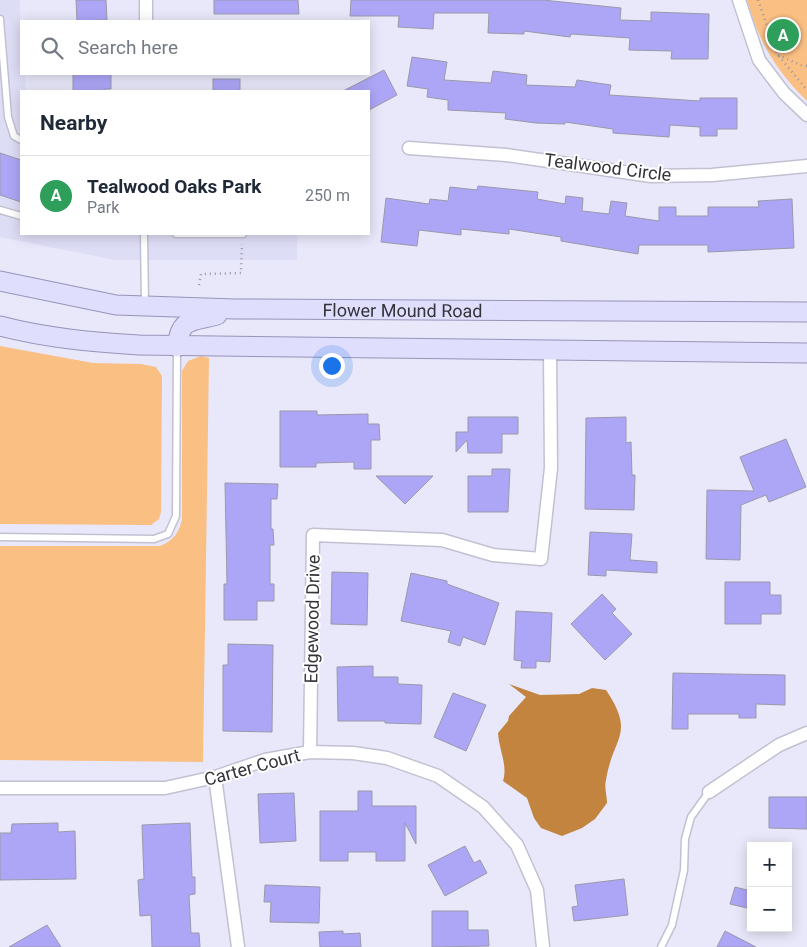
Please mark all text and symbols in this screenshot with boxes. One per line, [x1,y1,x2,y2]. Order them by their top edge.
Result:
pin: A [767,16,799,54]
search box [20,20,370,75]
icon: search [38,34,66,62]
text: Search here [78,36,178,59]
text: Nearby [40,111,107,135]
street label: Tealwood Circle [543,149,673,185]
text: Tealwood Oaks Park [87,175,262,198]
text: A [51,186,61,205]
text: 250 m [305,186,350,205]
text: Park [87,198,119,217]
street label: Flower Mound Road [322,299,483,321]
your location [319,353,345,379]
street label: Edgewood Drive [300,554,324,684]
street label: Carter Court [202,744,302,790]
map controls [747,842,792,932]
button: + [747,842,792,887]
button: − [747,887,792,932]

